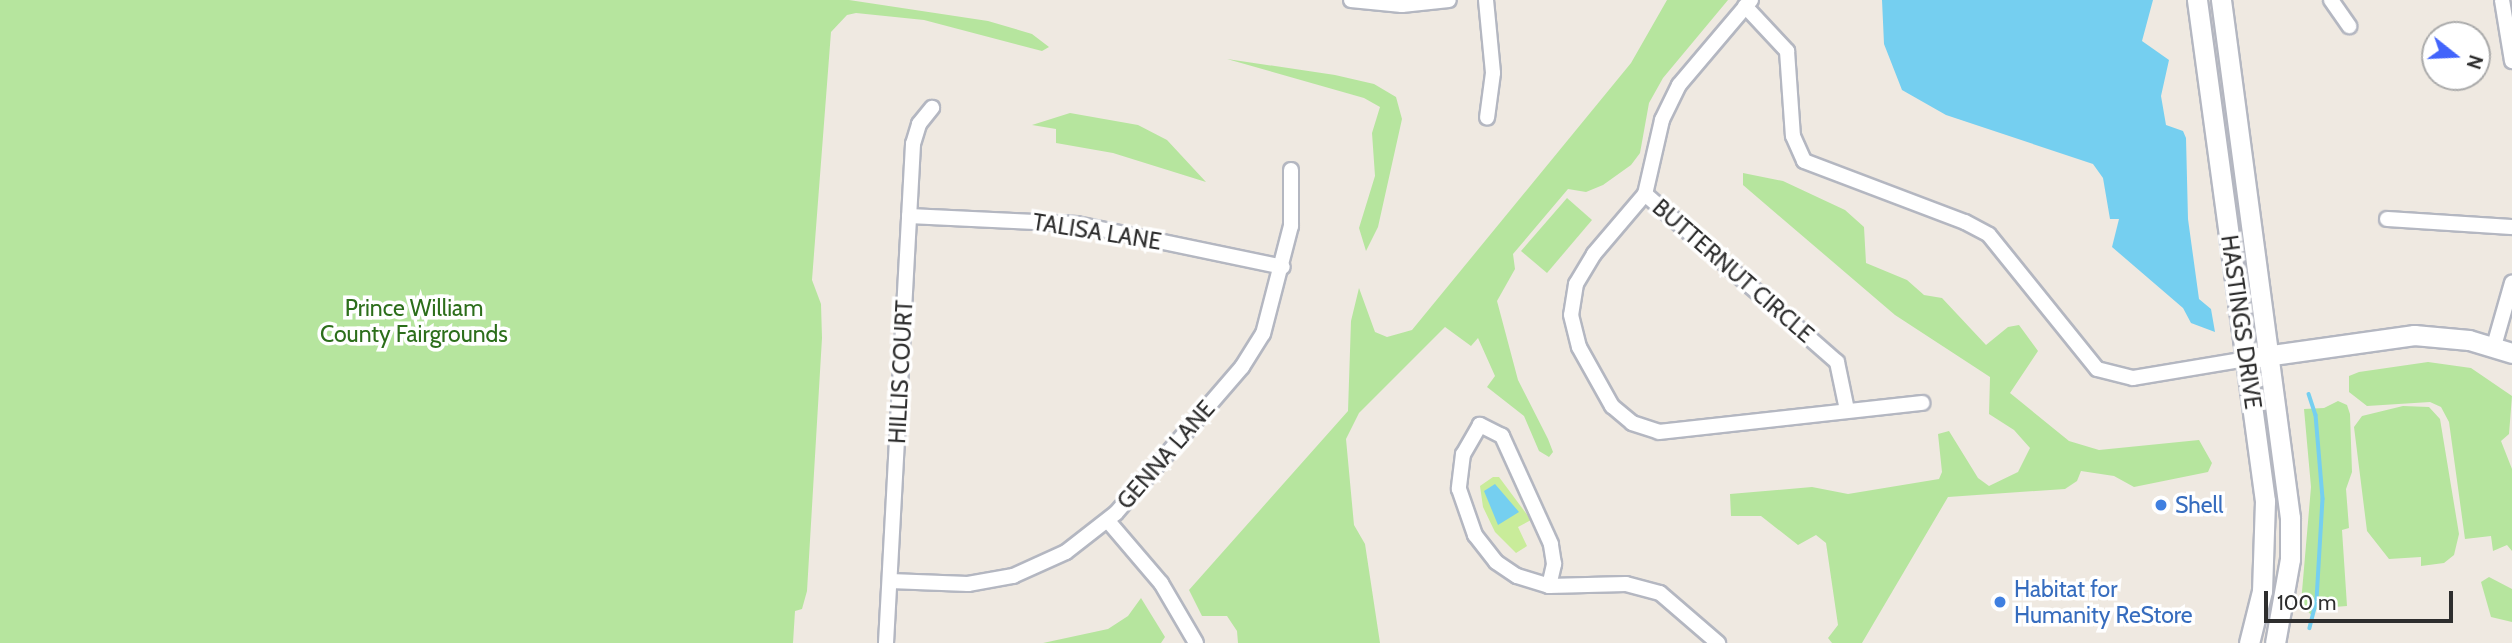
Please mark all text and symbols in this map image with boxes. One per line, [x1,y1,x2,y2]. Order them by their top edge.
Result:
north arrow [2421,21,2491,91]
text: N [2462,52,2488,72]
street label: BUTTERNUT CIRCLE [1647,194,1819,348]
street label: TALISA LANE [1031,208,1163,256]
street label: HASTINGS DRIVE [2215,233,2267,411]
park label: Prince William County Fairgrounds [320,294,508,348]
street label: HILLIS COURT [883,300,919,444]
street label: GENNA LANE [1111,395,1221,515]
place label: Shell [2175,491,2223,519]
marker: Shell [2153,497,2169,513]
place label: Habitat for Humanity ReStore [2014,575,2193,629]
scale bar [2267,576,2456,620]
text: 100 m [2277,590,2336,615]
marker: Habitat for Humanity ReStore [1992,594,2008,610]

